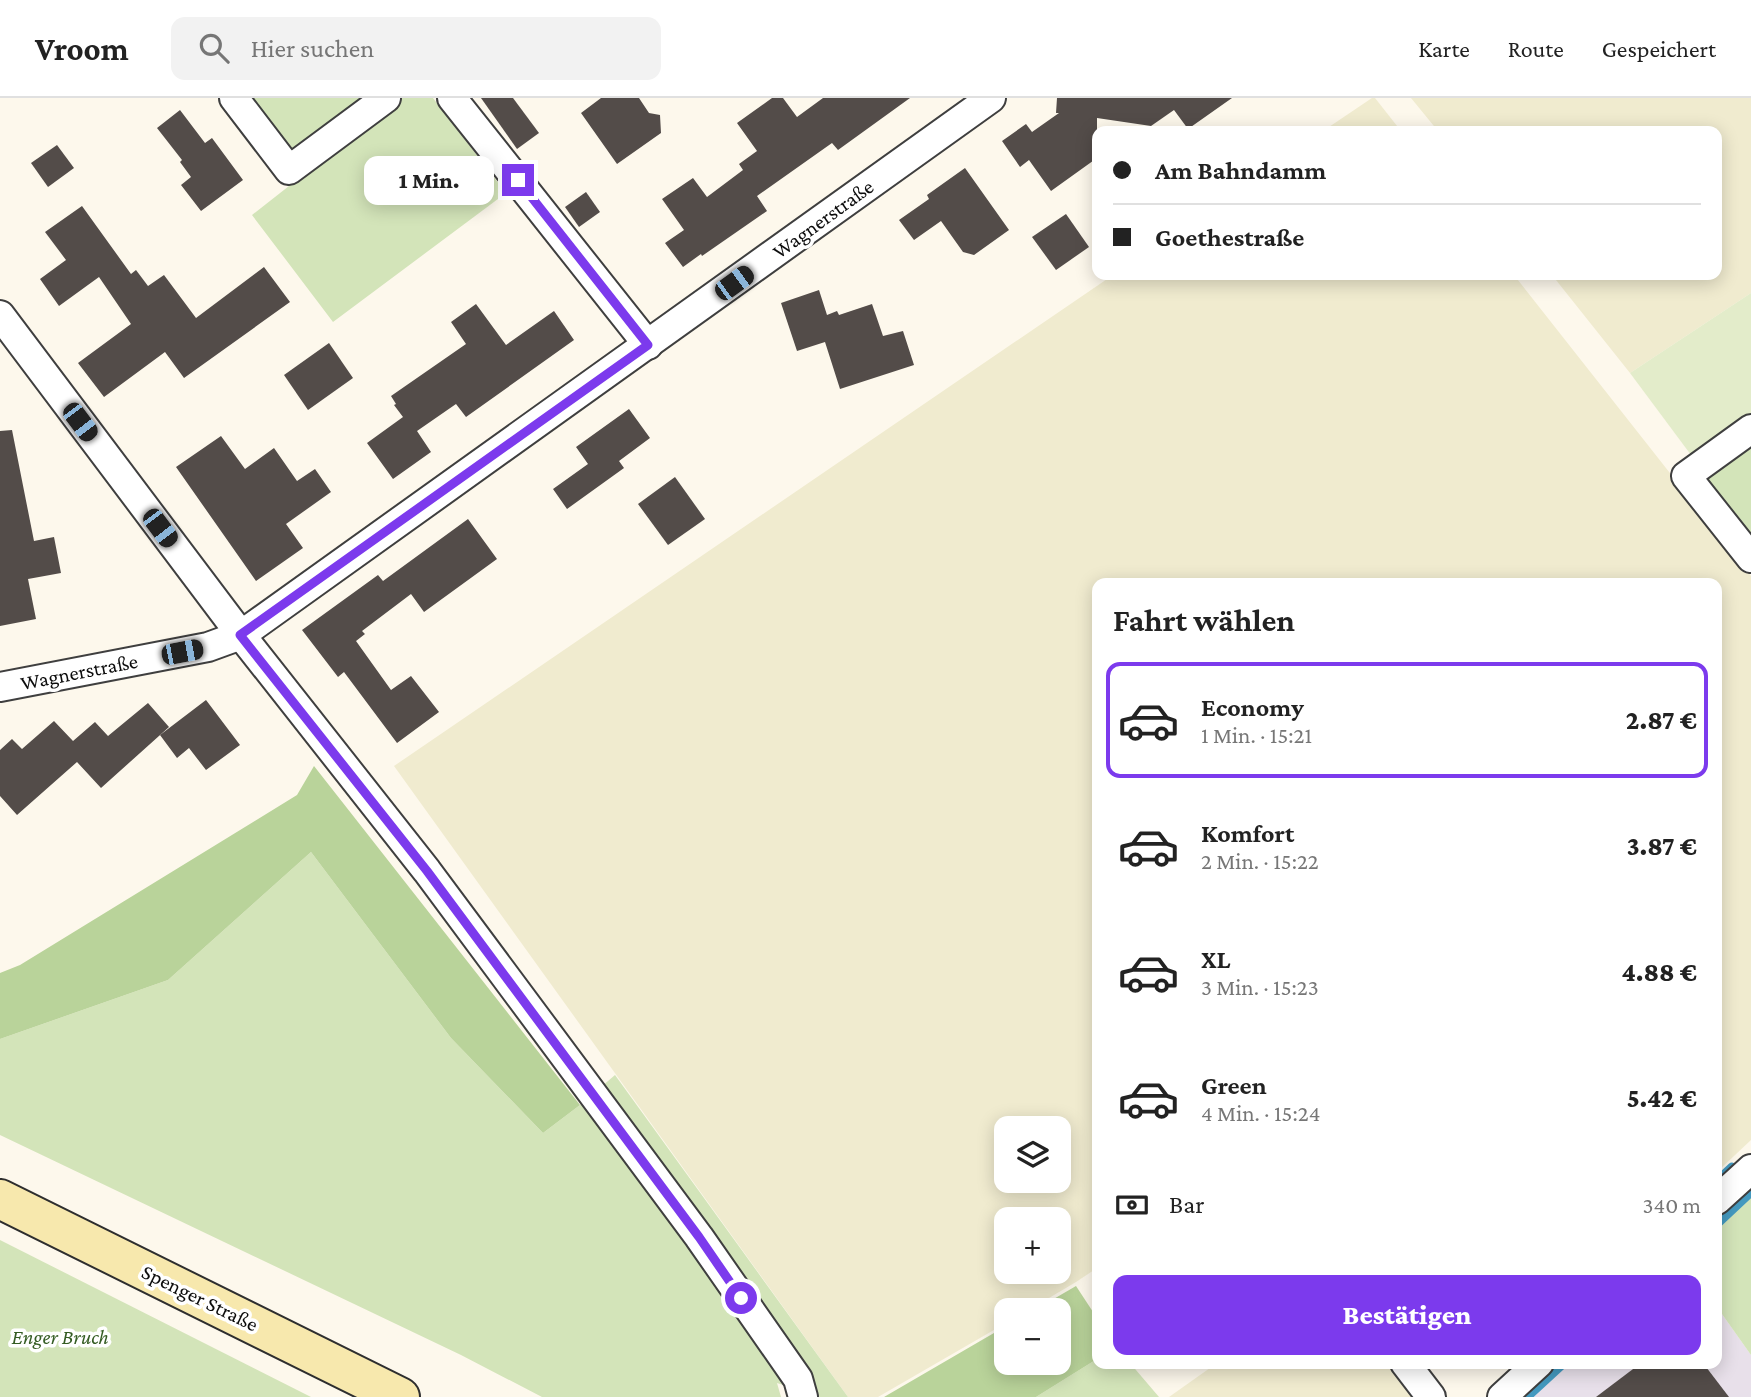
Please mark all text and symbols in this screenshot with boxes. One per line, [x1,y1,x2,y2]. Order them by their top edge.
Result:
search box [171,17,661,80]
icon: search [195,29,233,67]
text: Vroom [35,30,129,67]
text: Hier suchen [251,34,374,63]
text: Karte [1418,35,1470,62]
text: Route [1508,35,1564,62]
text: Gespeichert [1602,35,1716,62]
callout: 1 Min. [364,155,494,204]
text: Am Bahndamm [1155,156,1326,185]
route end [502,164,534,196]
text: 1 Min. [398,167,460,193]
street label: Wagnerstraße [768,174,878,264]
text: Goethestraße [1155,223,1304,252]
car [711,262,758,304]
car [59,399,102,445]
car [139,505,182,551]
text: Fahrt wählen [1113,602,1295,638]
car [160,638,205,666]
street label: Wagnerstraße [18,649,140,695]
icon: car [1117,689,1180,752]
text: Economy [1201,693,1304,722]
text: 2.87 € [1626,706,1697,735]
text: 1 Min. · 15:21 [1201,722,1312,748]
icon: car [1117,815,1180,878]
text: Komfort [1201,819,1294,848]
text: 3.87 € [1627,832,1697,861]
text: 2 Min. · 15:22 [1201,848,1319,874]
icon: car [1117,941,1180,1004]
text: XL [1201,945,1230,974]
text: 4.88 € [1621,958,1697,987]
text: 3 Min. · 15:23 [1201,974,1319,1000]
icon: car [1117,1067,1180,1130]
text: Green [1201,1071,1267,1100]
text: 5.42 € [1627,1084,1697,1113]
text: 4 Min. · 15:24 [1201,1100,1320,1126]
map controls [994,1116,1071,1375]
button: layers [994,1116,1071,1193]
icon: cash [1113,1186,1151,1224]
text: Bar [1169,1190,1205,1219]
text: 340 m [1643,1192,1701,1218]
button: + [994,1207,1071,1284]
street label: Spenger Straße [138,1259,262,1337]
button: Bestätigen [1113,1275,1701,1355]
route start [725,1282,757,1314]
button: − [994,1298,1071,1375]
park label: Enger Bruch [11,1325,109,1349]

